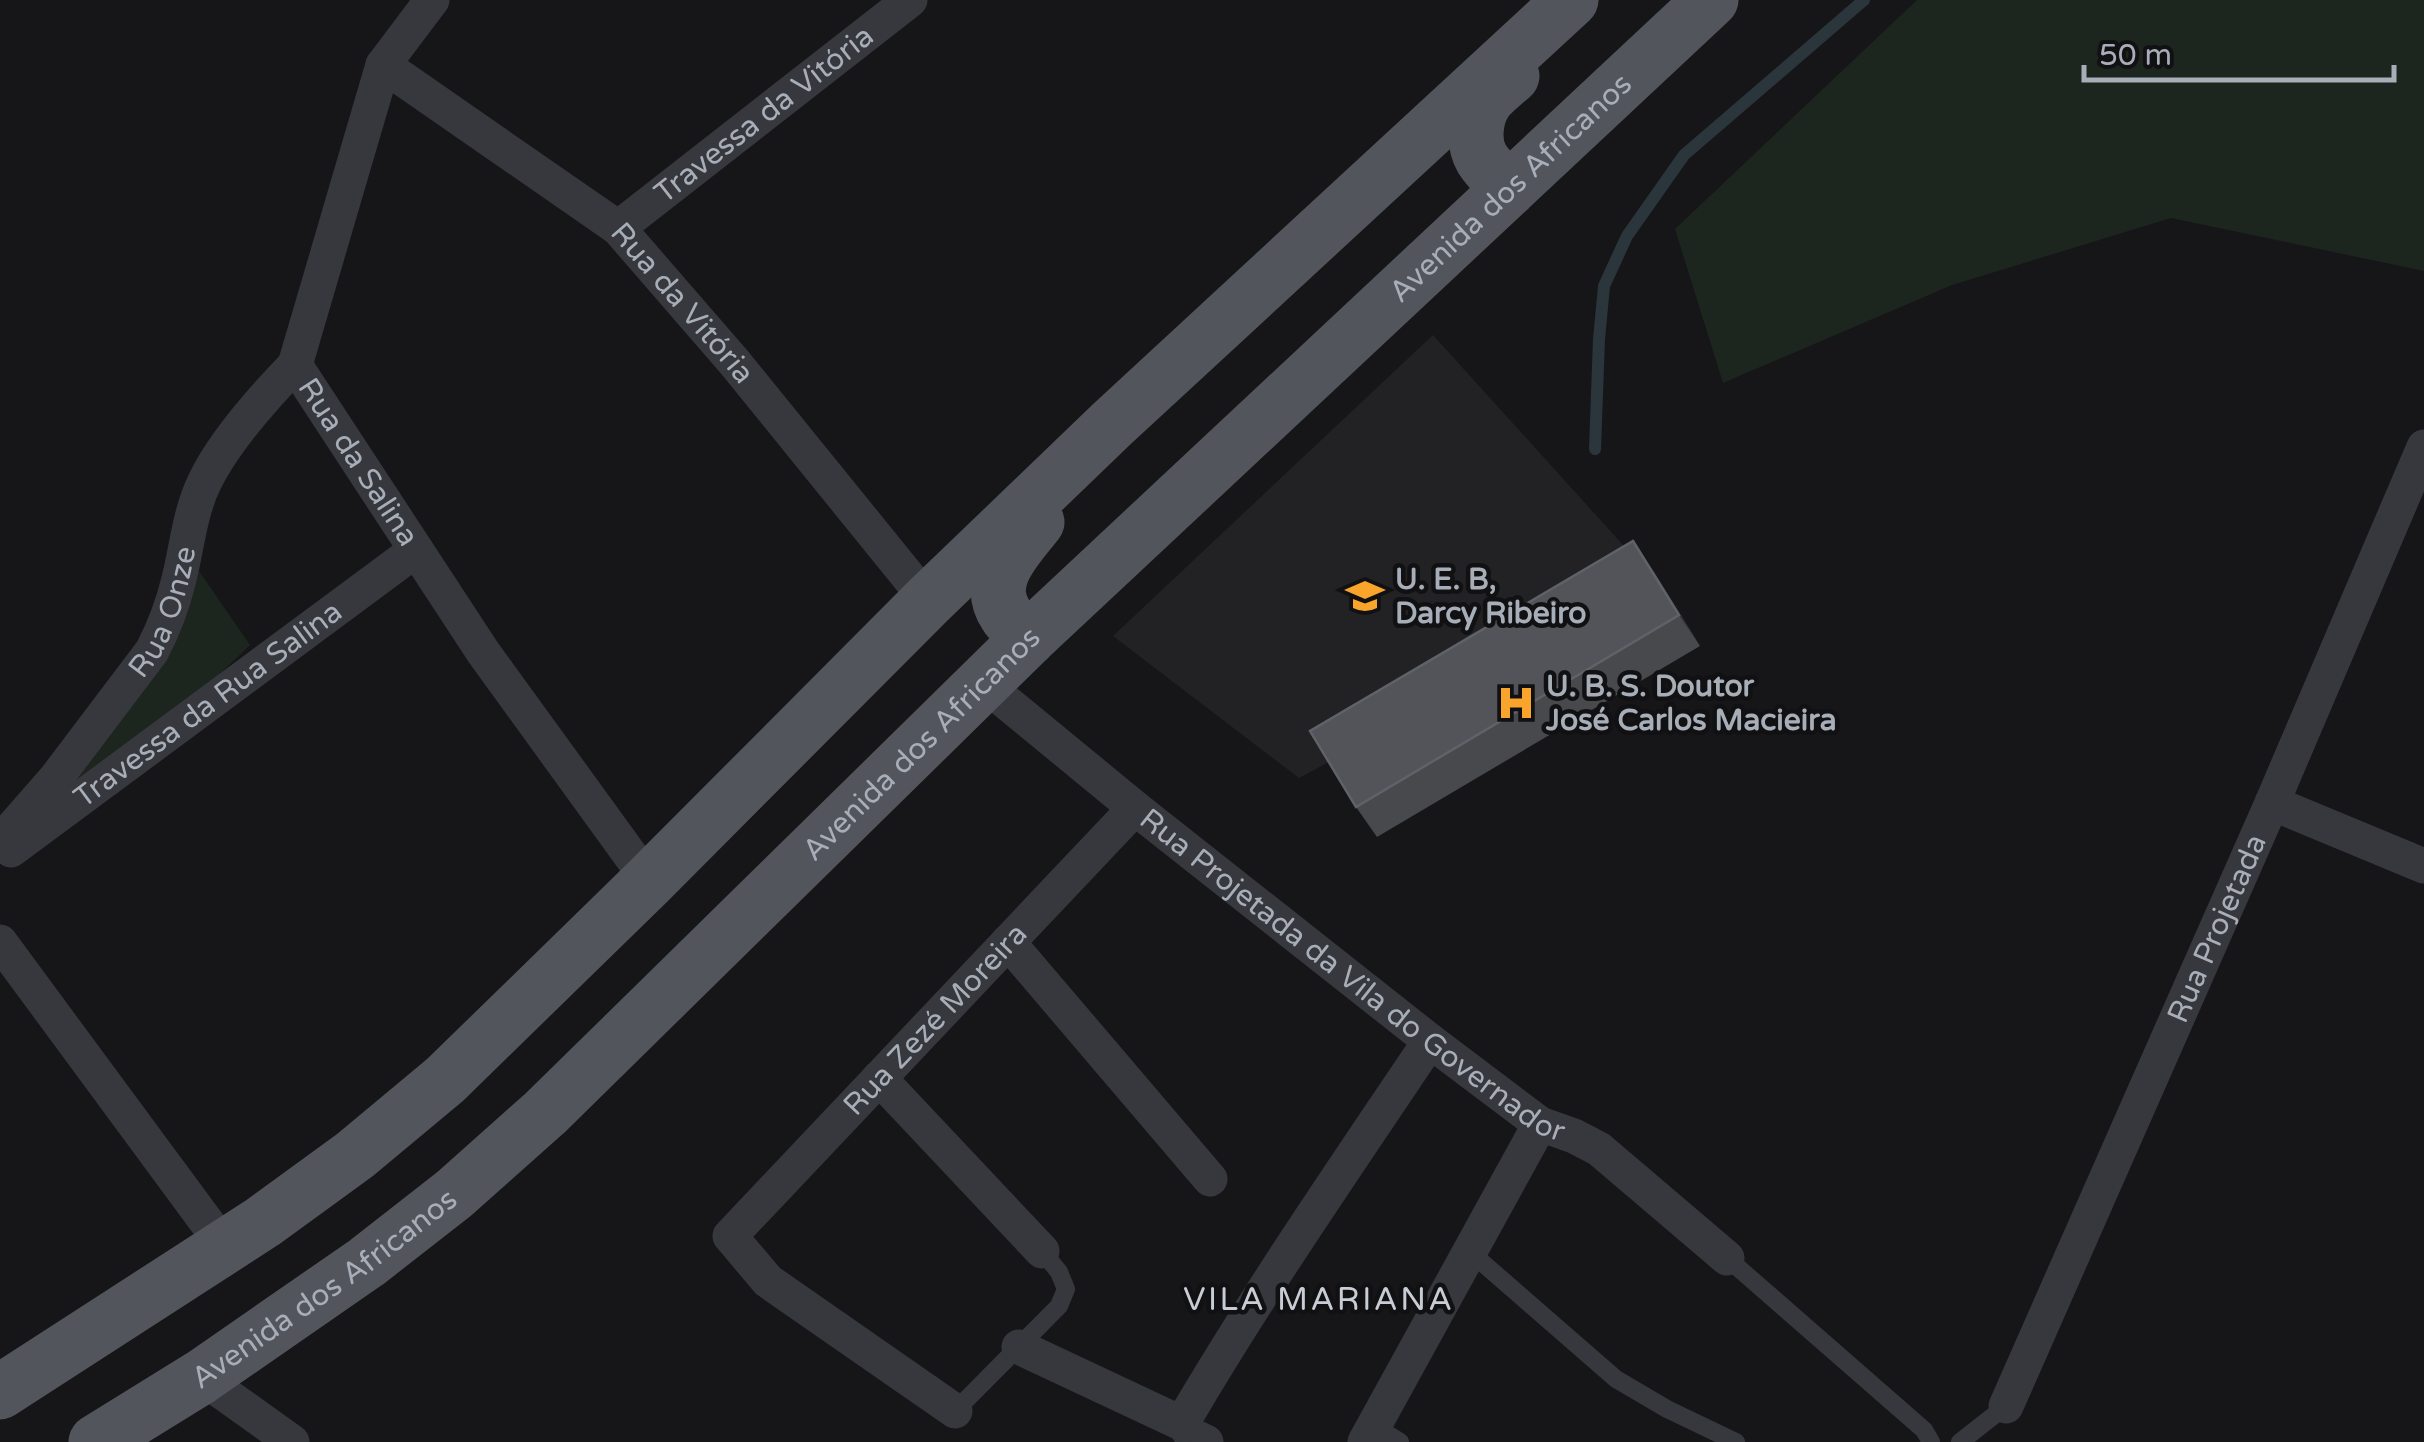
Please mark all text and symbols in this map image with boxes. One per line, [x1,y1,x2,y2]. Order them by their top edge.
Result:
street label: Travessa da Vitória [647,17,881,211]
scale bar [2084,20,2394,82]
text: 50 m [2099,37,2172,74]
street label: Avenida dos Africanos [1381,65,1639,310]
street label: Rua da Vitória [603,215,763,391]
street label: Rua da Salina [290,371,427,553]
street label: Rua Onze [120,543,204,685]
place label: U. E. B, Darcy Ribeiro [1395,561,1587,632]
school or university icon: U. E. B, Darcy Ribeiro [1344,575,1386,617]
street label: Travessa da Rua Salina [67,593,349,816]
street label: Avenida dos Africanos [795,619,1048,869]
place label: U. B. S. Doutor José Carlos Macieira [1545,668,1837,739]
hospital icon: U. B. S. Doutor José Carlos Macieira [1495,682,1537,724]
street label: Rua Projetada da Vila do Governador [1132,801,1571,1150]
street label: Rua Projetada [2159,828,2274,1028]
street label: Rua Zezé Moreira [835,915,1035,1123]
street label: Avenida dos Africanos [184,1180,464,1397]
district label: VILA MARIANA [1183,1281,1455,1319]

